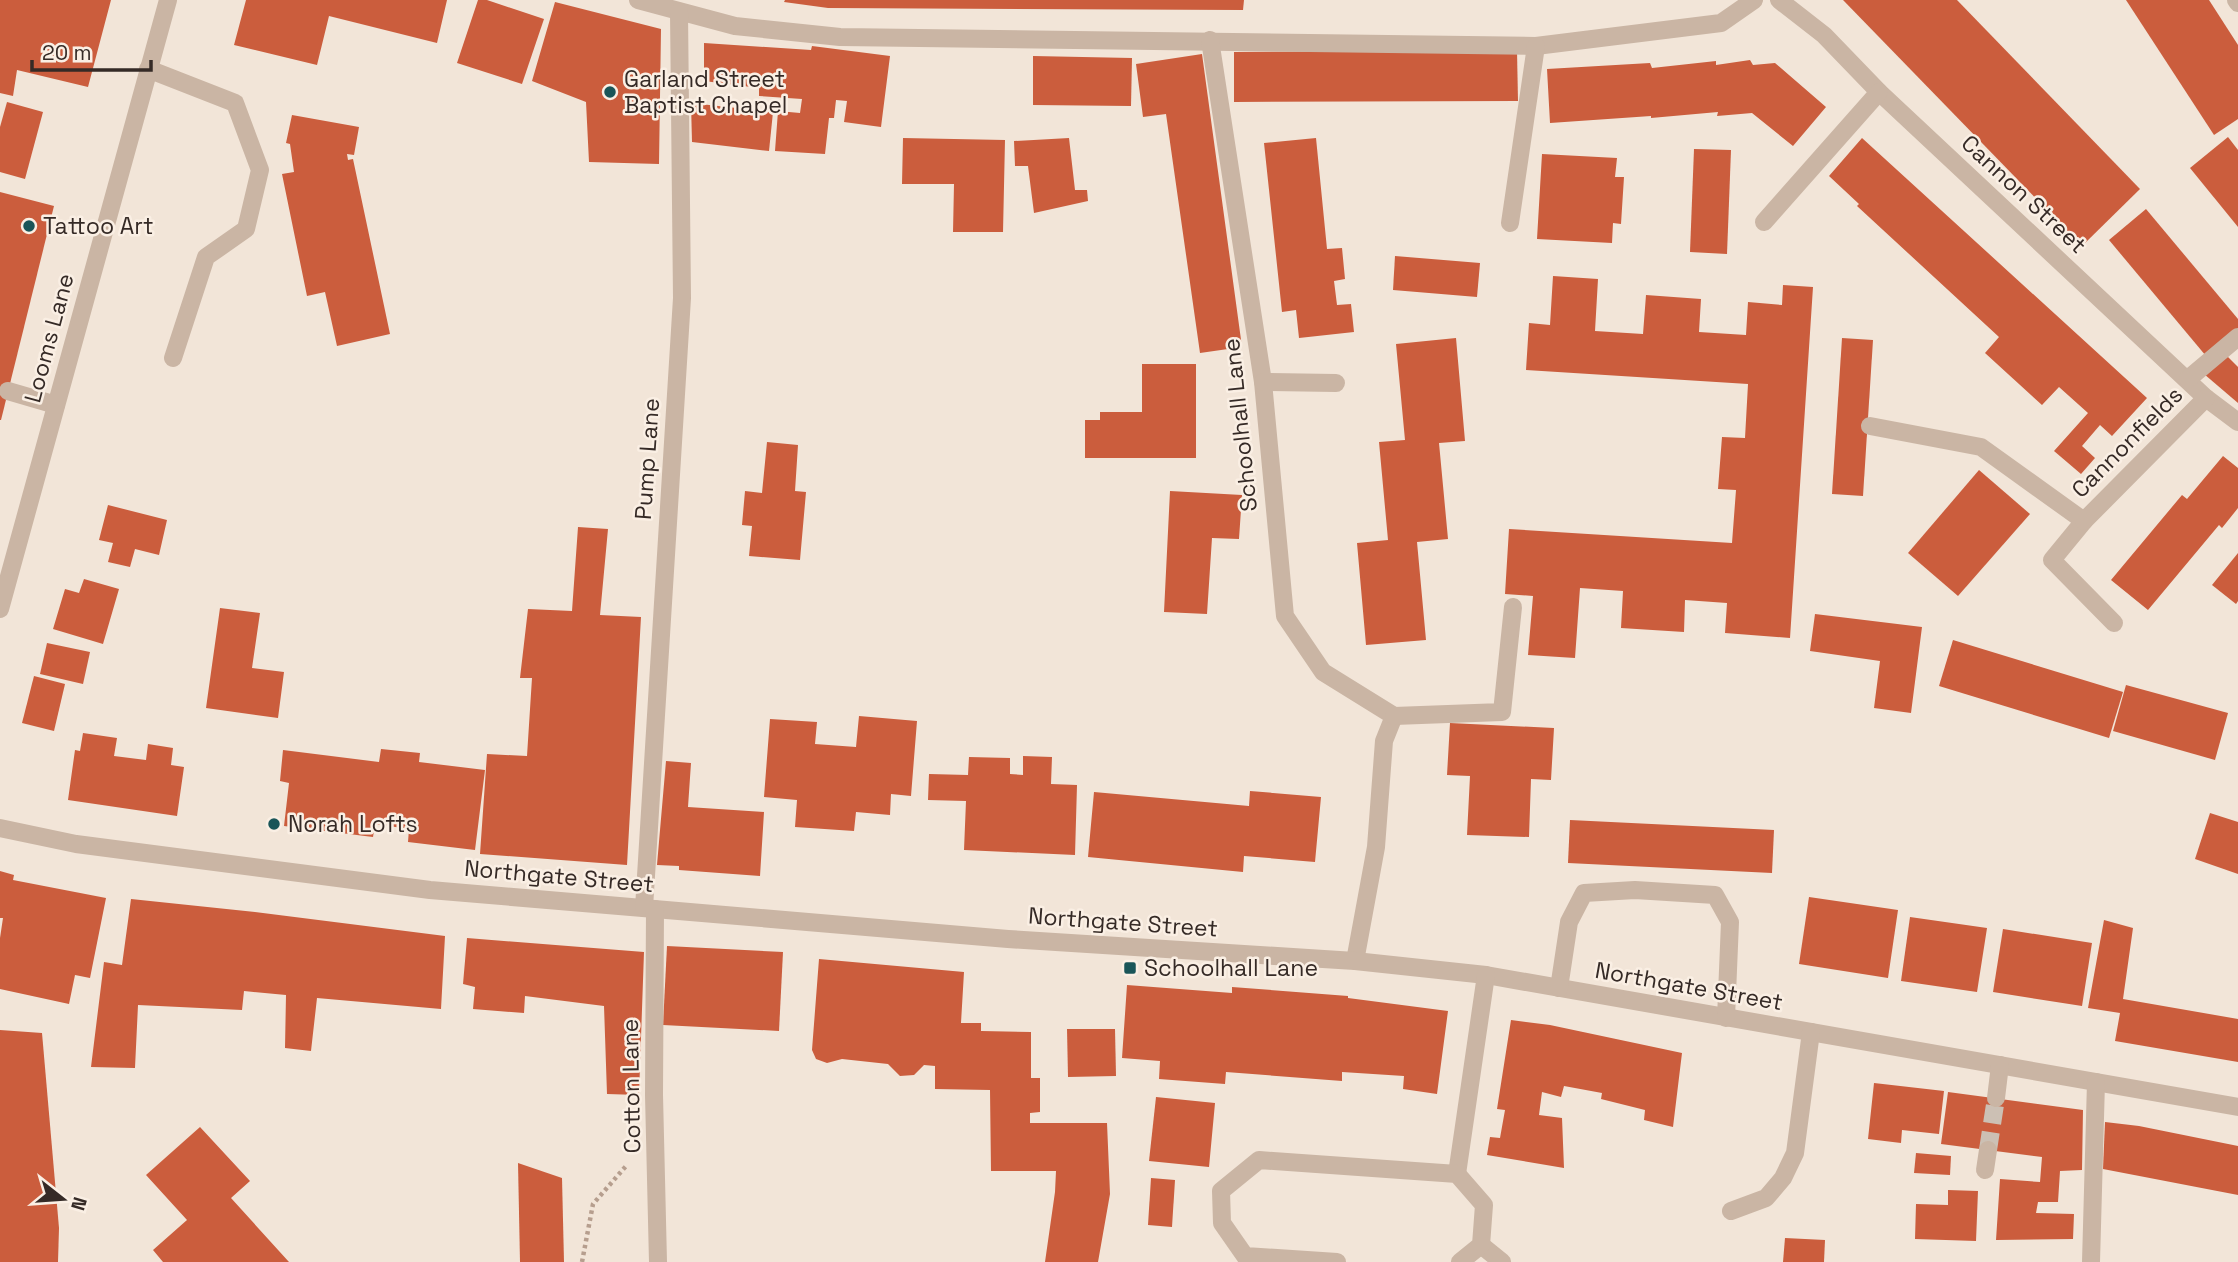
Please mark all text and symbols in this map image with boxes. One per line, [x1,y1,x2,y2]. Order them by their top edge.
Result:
scale bar [32,28,150,72]
text: 20 m [42,39,92,66]
place label: Garland Street Baptist Chapel [624,64,788,120]
marker: Garland Street Baptist Chapel [602,84,618,100]
street label: Cannon Street [1955,128,2093,260]
place label: Tattoo Art [43,211,154,241]
marker: Tattoo Art [21,218,37,234]
street label: Looms Lane [17,270,81,406]
street label: Schoolhall Lane [1216,337,1264,513]
street label: Cannonfields [2065,380,2189,504]
street label: Pump Lane [628,397,666,521]
place label: Norah Lofts [288,809,418,839]
marker: Norah Lofts [266,816,282,832]
street label: Northgate Street [463,853,655,899]
street label: Northgate Street [1027,900,1219,944]
place label: Schoolhall Lane [1144,953,1318,983]
street label: Northgate Street [1593,955,1785,1017]
marker: Schoolhall Lane [1122,960,1138,976]
street label: Cotton Lane [615,1018,647,1154]
north arrow [28,1164,98,1234]
text: N [65,1194,93,1214]

